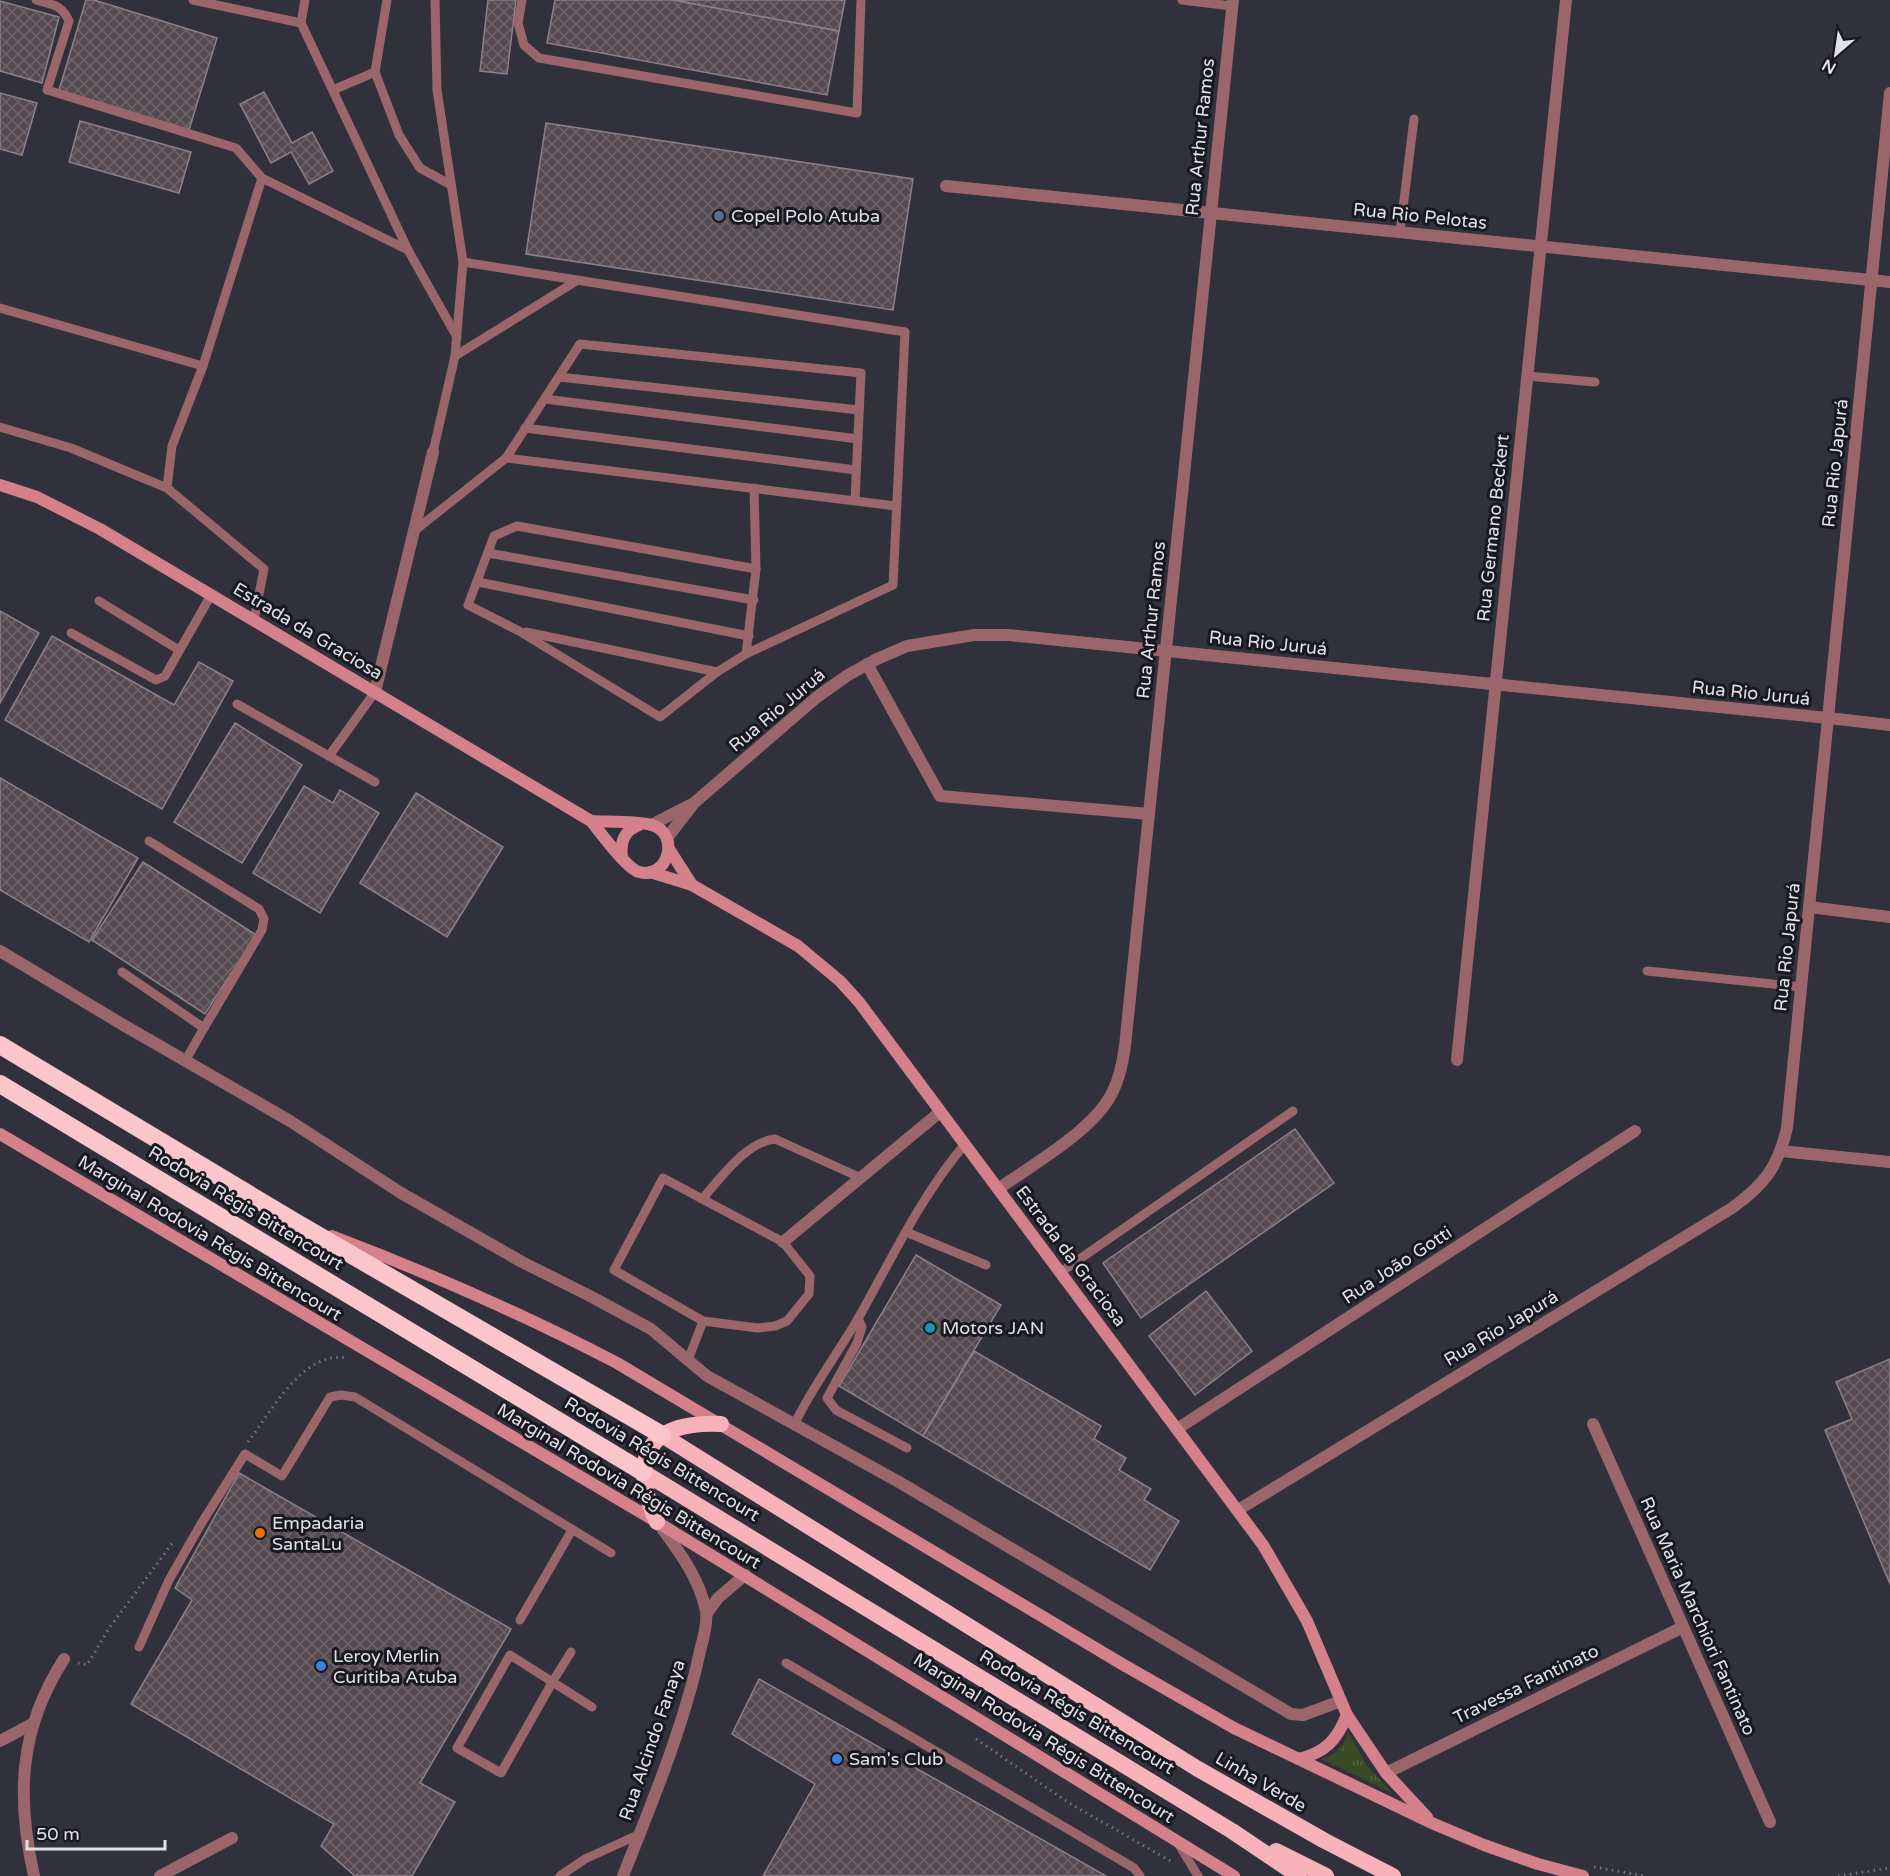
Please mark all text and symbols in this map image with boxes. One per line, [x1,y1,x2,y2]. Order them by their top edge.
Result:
north arrow [1806,24,1866,84]
text: N [1819,54,1840,78]
street label: Rua Arthur Ramos [1181,57,1219,217]
street label: Rua Rio Pelotas [1352,198,1488,234]
place label: Copel Polo Atuba [731,205,880,227]
marker: Copel Polo Atuba [712,209,726,223]
street label: Rua Rio Japurá [1817,398,1853,528]
street label: Rua Germano Beckert [1472,433,1514,623]
street label: Rua Arthur Ramos [1132,540,1170,700]
street label: Estrada da Graciosa [229,578,387,684]
street label: Rua Rio Juruá [1208,626,1328,660]
street label: Rua Rio Juruá [724,663,830,757]
street label: Rua Rio Juruá [1691,676,1811,710]
street label: Rua Rio Japurá [1769,882,1805,1012]
street label: Rodovia Régis Bittencourt [144,1141,348,1275]
street label: Marginal Rodovia Régis Bittencourt [74,1150,346,1326]
street label: Estrada da Graciosa [1011,1181,1131,1331]
street label: Rua João Gotti [1338,1221,1456,1309]
street label: Rua Rio Japurá [1440,1285,1562,1371]
place label: Motors JAN [942,1317,1044,1339]
marker: Motors JAN [923,1321,937,1335]
street label: Rodovia Régis Bittencourt [560,1392,764,1526]
street label: Marginal Rodovia Régis Bittencourt [493,1398,765,1574]
street label: Rua Maria Marchiori Fantinato [1635,1493,1761,1739]
place label: Empadaria SantaLu [272,1512,364,1555]
marker: Empadaria SantaLu [253,1526,267,1540]
street label: Travessa Fantinato [1450,1639,1602,1729]
place label: Leroy Merlin Curitiba Atuba [333,1645,458,1688]
street label: Rodovia Régis Bittencourt [975,1645,1179,1779]
street label: Marginal Rodovia Régis Bittencourt [909,1648,1179,1828]
street label: Rua Alcindo Fanaya [614,1657,690,1823]
marker: Leroy Merlin Curitiba Atuba [314,1659,328,1673]
street label: Linha Verde [1212,1747,1310,1817]
place label: Sam's Club [849,1748,943,1770]
marker: Sam's Club [830,1752,844,1766]
scale bar [27,1813,165,1851]
text: 50 m [36,1823,80,1845]

